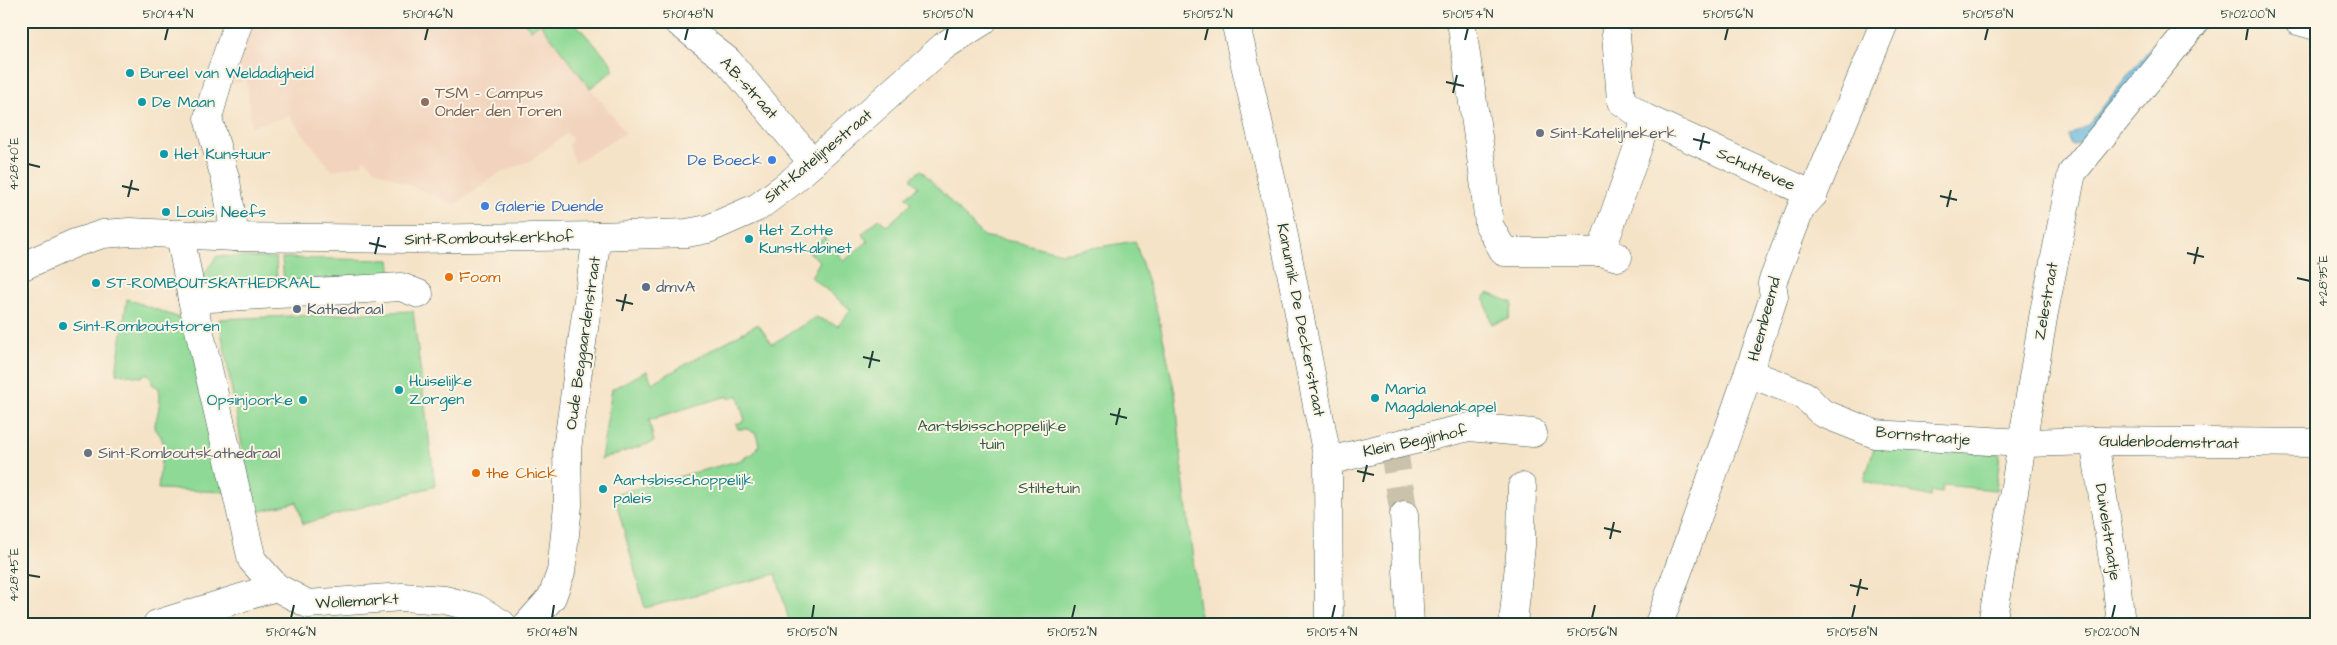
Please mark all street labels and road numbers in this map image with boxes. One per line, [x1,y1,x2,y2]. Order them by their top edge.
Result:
street label: A.B.-straat [715,52,783,124]
street label: Sint-Katelijnestraat [759,104,877,208]
street label: Schuttevee [1713,142,1799,196]
street label: Kanunnik De Deckerstraat [1271,221,1331,419]
street label: Sint-Romboutskerkhof [404,226,574,250]
street label: Oude Beggaardenstraat [560,254,607,431]
street label: Zelestraat [2028,260,2064,342]
street label: Heembeemd [1742,274,1786,364]
street label: Klein Begijnhof [1361,419,1470,464]
street label: Bornstraatje [1875,421,1972,451]
street label: Guldenbodemstraat [2099,430,2240,454]
street label: Duivelstraatje [2089,482,2127,582]
street label: Wollemarkt [315,588,400,614]

